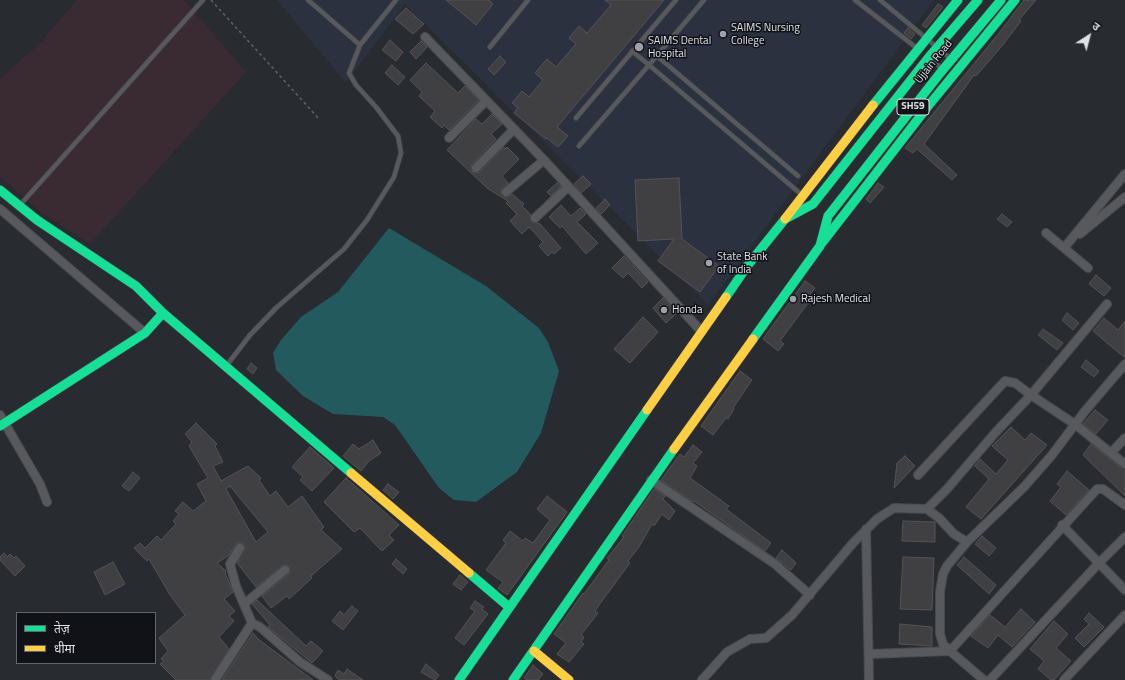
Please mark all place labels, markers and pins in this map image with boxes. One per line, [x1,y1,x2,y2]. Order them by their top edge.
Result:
place label: SAIMS Nursing College [731,21,800,47]
marker: SAIMS Nursing College [718,29,728,39]
place label: SAIMS Dental Hospital [648,34,711,60]
marker: SAIMS Dental Hospital [633,41,645,53]
place label: State Bank of India [717,250,768,276]
marker: State Bank of India [704,258,714,268]
place label: Rajesh Medical [801,292,871,306]
marker: Rajesh Medical [788,294,798,304]
place label: Honda [672,303,702,317]
marker: Honda [659,305,669,315]

